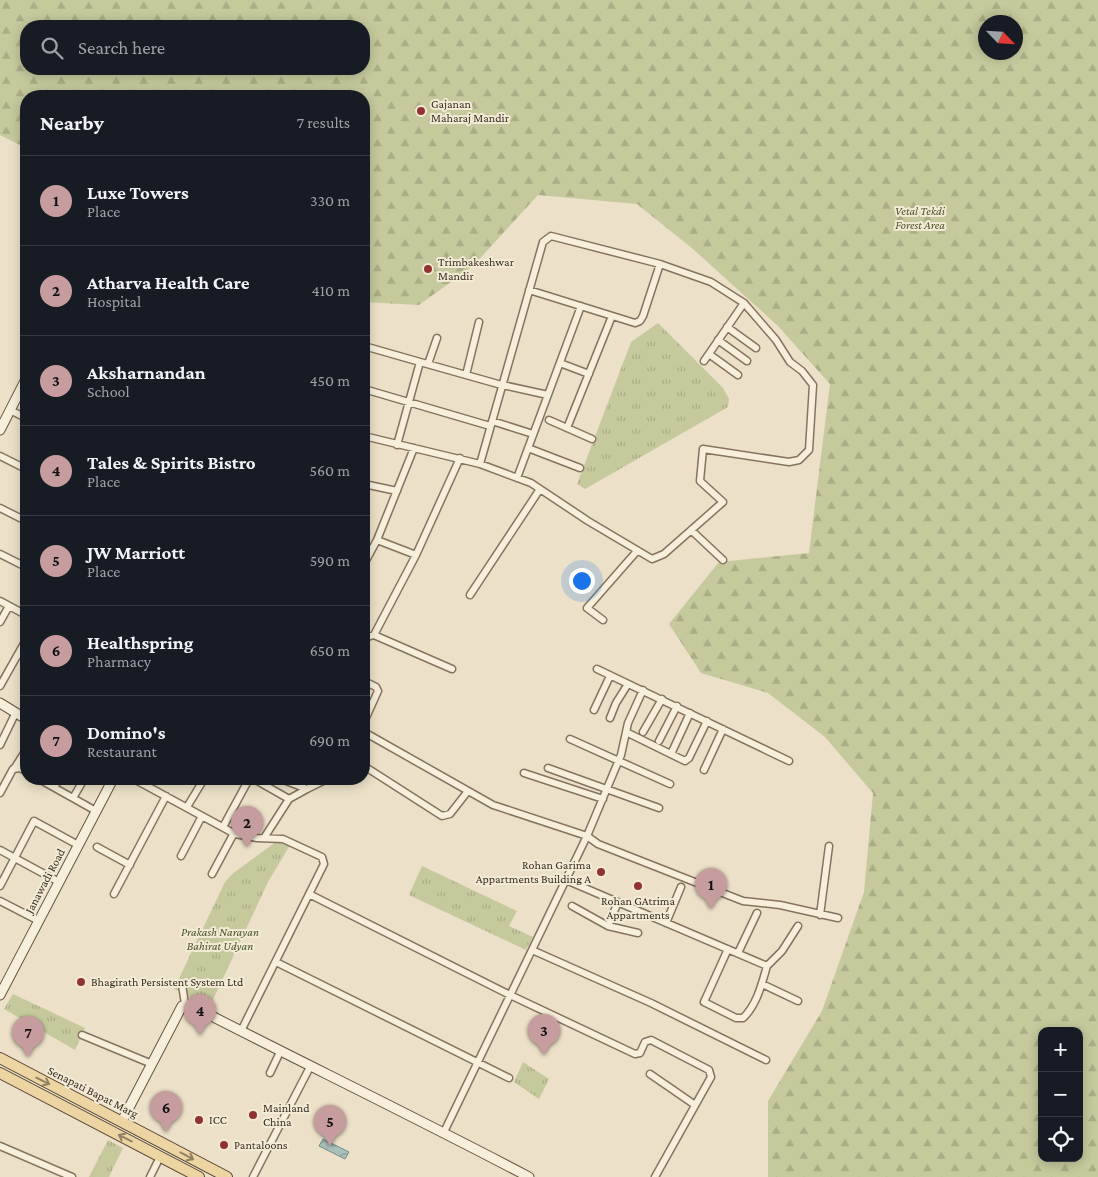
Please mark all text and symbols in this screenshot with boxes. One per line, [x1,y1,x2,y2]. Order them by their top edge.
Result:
north arrow [978,15,1023,60]
search box [20,20,370,75]
icon: search [38,34,66,62]
text: Search here [78,37,165,58]
place label: Gajanan Maharaj Mandir [431,97,510,125]
marker: Gajanan Maharaj Mandir [415,105,427,117]
text: Nearby [40,111,104,135]
text: 7 results [297,114,350,131]
text: Luxe Towers [87,182,189,203]
text: 1 [53,192,59,209]
text: 330 m [310,192,350,209]
text: Place [87,203,120,220]
park label: Vetal Tekdi Forest Area [895,204,946,232]
place label: Trimbakeshwar Mandir [438,255,515,283]
marker: Trimbakeshwar Mandir [422,263,434,275]
text: Atharva Health Care [87,272,250,293]
text: 2 [52,282,60,299]
text: 410 m [312,282,350,299]
text: Hospital [87,293,141,310]
text: Aksharnandan [87,362,206,383]
text: 3 [52,372,60,389]
text: 450 m [309,372,350,389]
text: School [87,383,130,400]
text: Tales & Spirits Bistro [87,452,256,473]
text: 4 [52,462,60,479]
text: 560 m [309,462,350,479]
text: Place [87,473,120,490]
text: JW Marriott [87,542,185,563]
text: 5 [52,552,60,569]
text: 590 m [310,552,350,569]
text: Place [87,563,120,580]
your location [569,568,595,594]
text: Healthspring [87,632,193,653]
text: 6 [52,642,60,659]
text: 650 m [310,642,350,659]
text: Pharmacy [87,653,151,670]
text: Domino's [87,722,165,743]
text: 7 [52,732,60,749]
text: 690 m [309,732,350,749]
text: Restaurant [87,743,157,760]
pin: 2 [231,806,263,847]
street label: Janawadi Road [22,846,68,917]
place label: Rohan Garima Appartments Building A [476,858,591,886]
marker: Rohan Garima Appartments Building A [595,866,607,878]
pin: 1 [695,868,727,909]
marker: Rohan GAtrima Appartments [632,880,644,892]
place label: Rohan GAtrima Appartments [601,894,675,922]
park label: Prakash Narayan Bahirat Udyan [181,925,259,953]
place label: Bhagirath Persistent System Ltd [91,975,244,989]
marker: Bhagirath Persistent System Ltd [75,976,87,988]
pin: 4 [184,994,216,1035]
pin: 3 [528,1014,560,1055]
pin: 7 [12,1016,44,1057]
map controls [1038,1027,1083,1162]
button: + [1038,1027,1083,1072]
street label: Senapati Bapat Marg [45,1063,141,1121]
button: − [1038,1072,1083,1117]
one-way arrow [36,1076,51,1086]
pin: 6 [150,1091,182,1132]
place label: Mainland China [263,1101,310,1129]
pin: 5 [314,1105,346,1146]
marker: Mainland China [247,1109,259,1121]
place label: ICC [209,1113,227,1127]
marker: ICC [193,1114,205,1126]
button: locate [1038,1117,1083,1162]
one-way arrow [118,1133,133,1142]
place label: Pantaloons [234,1138,288,1152]
marker: Pantaloons [218,1139,230,1151]
one-way arrow [180,1151,195,1161]

